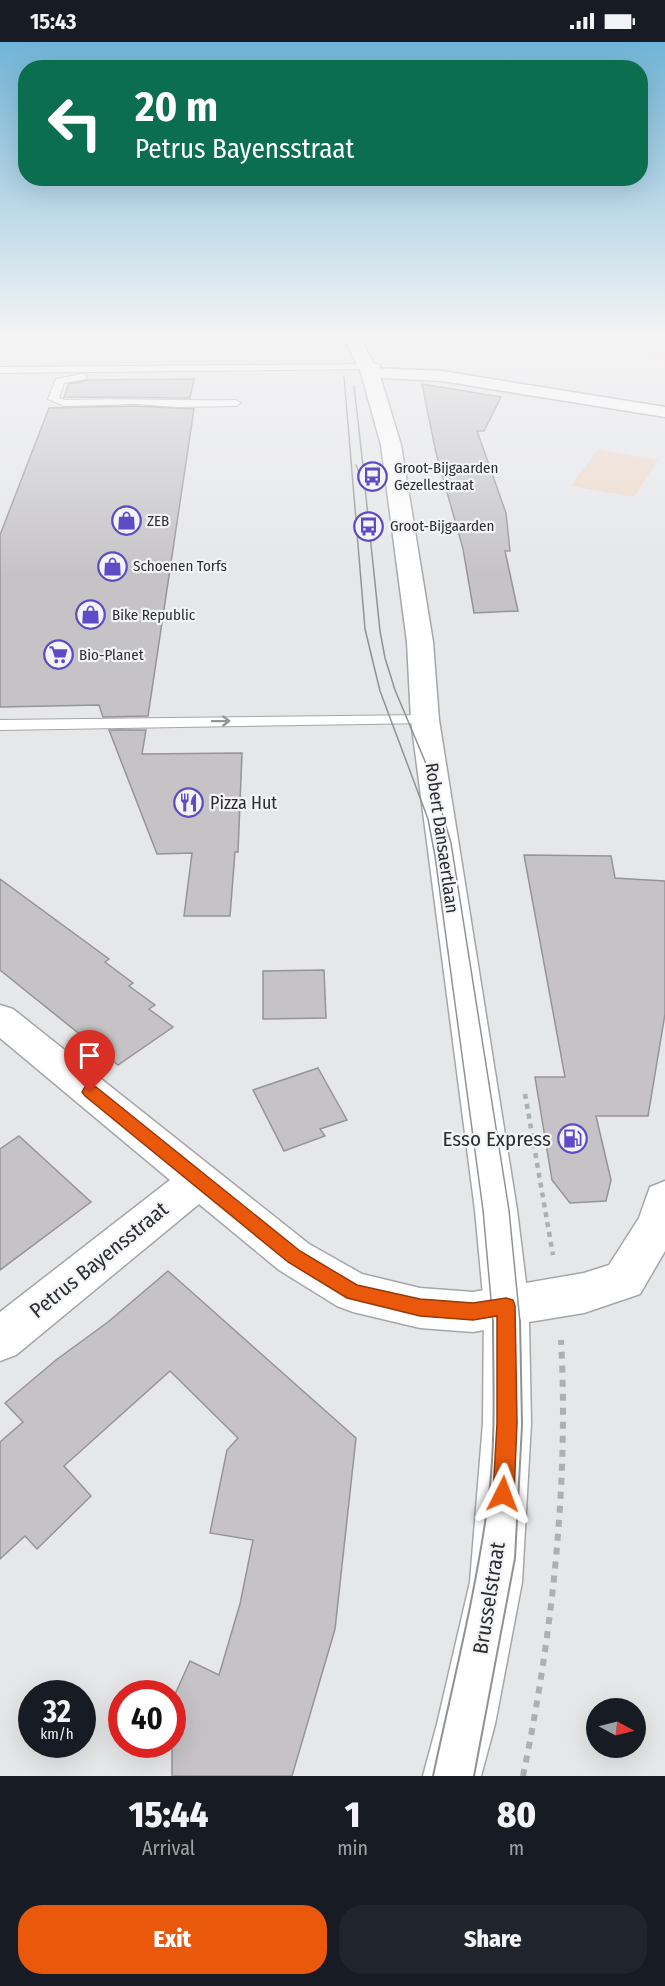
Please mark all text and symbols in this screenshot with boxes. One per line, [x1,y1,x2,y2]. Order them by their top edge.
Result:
text: 15:43 [30,8,77,35]
text: 20 m [135,82,218,132]
icon: left [36,84,114,162]
text: Petrus Bayensstraat [135,133,354,165]
place label: Groot-Bijgaarden Gezellestraat [394,459,498,494]
bus stop icon: Groot-Bijgaarden Gezellestraat [357,461,389,493]
shop icon: ZEB [110,505,142,537]
bus stop icon: Groot-Bijgaarden [353,510,385,542]
place label: ZEB [147,512,169,530]
place label: Groot-Bijgaarden [390,517,494,535]
shop icon: Schoenen Torfs [96,550,128,582]
place label: Schoenen Torfs [133,557,227,575]
shop icon: Bike Republic [75,599,107,631]
place label: Bike Republic [112,606,196,624]
supermarket icon: Bio-Planet [42,639,74,671]
place label: Bio-Planet [79,646,144,664]
one-way arrow [211,716,231,727]
street label: Robert Dansaertlaan [421,761,463,915]
restaurant icon: Pizza Hut [173,787,205,819]
place label: Pizza Hut [210,792,277,814]
pin [64,1030,115,1092]
icon: arrive [73,1039,106,1072]
fuel station icon: Esso Express [556,1123,588,1155]
place label: Esso Express [442,1126,551,1152]
street label: Petrus Bayensstraat [25,1196,174,1324]
position arrow [471,1462,535,1526]
street label: Brusselstraat [467,1540,511,1656]
speed limit sign: 40 [108,1680,186,1758]
text: 32 [43,1694,71,1730]
north arrow [586,1698,646,1758]
map controls [586,1698,646,1758]
text: km/h [40,1725,74,1743]
text: 15:44 [129,1793,208,1837]
text: 1 [345,1793,360,1837]
text: 80 [497,1793,536,1837]
text: Arrival [142,1836,195,1860]
text: min [337,1836,368,1860]
text: m [509,1836,524,1860]
button: Exit [18,1905,327,1974]
button: Share [339,1905,647,1974]

